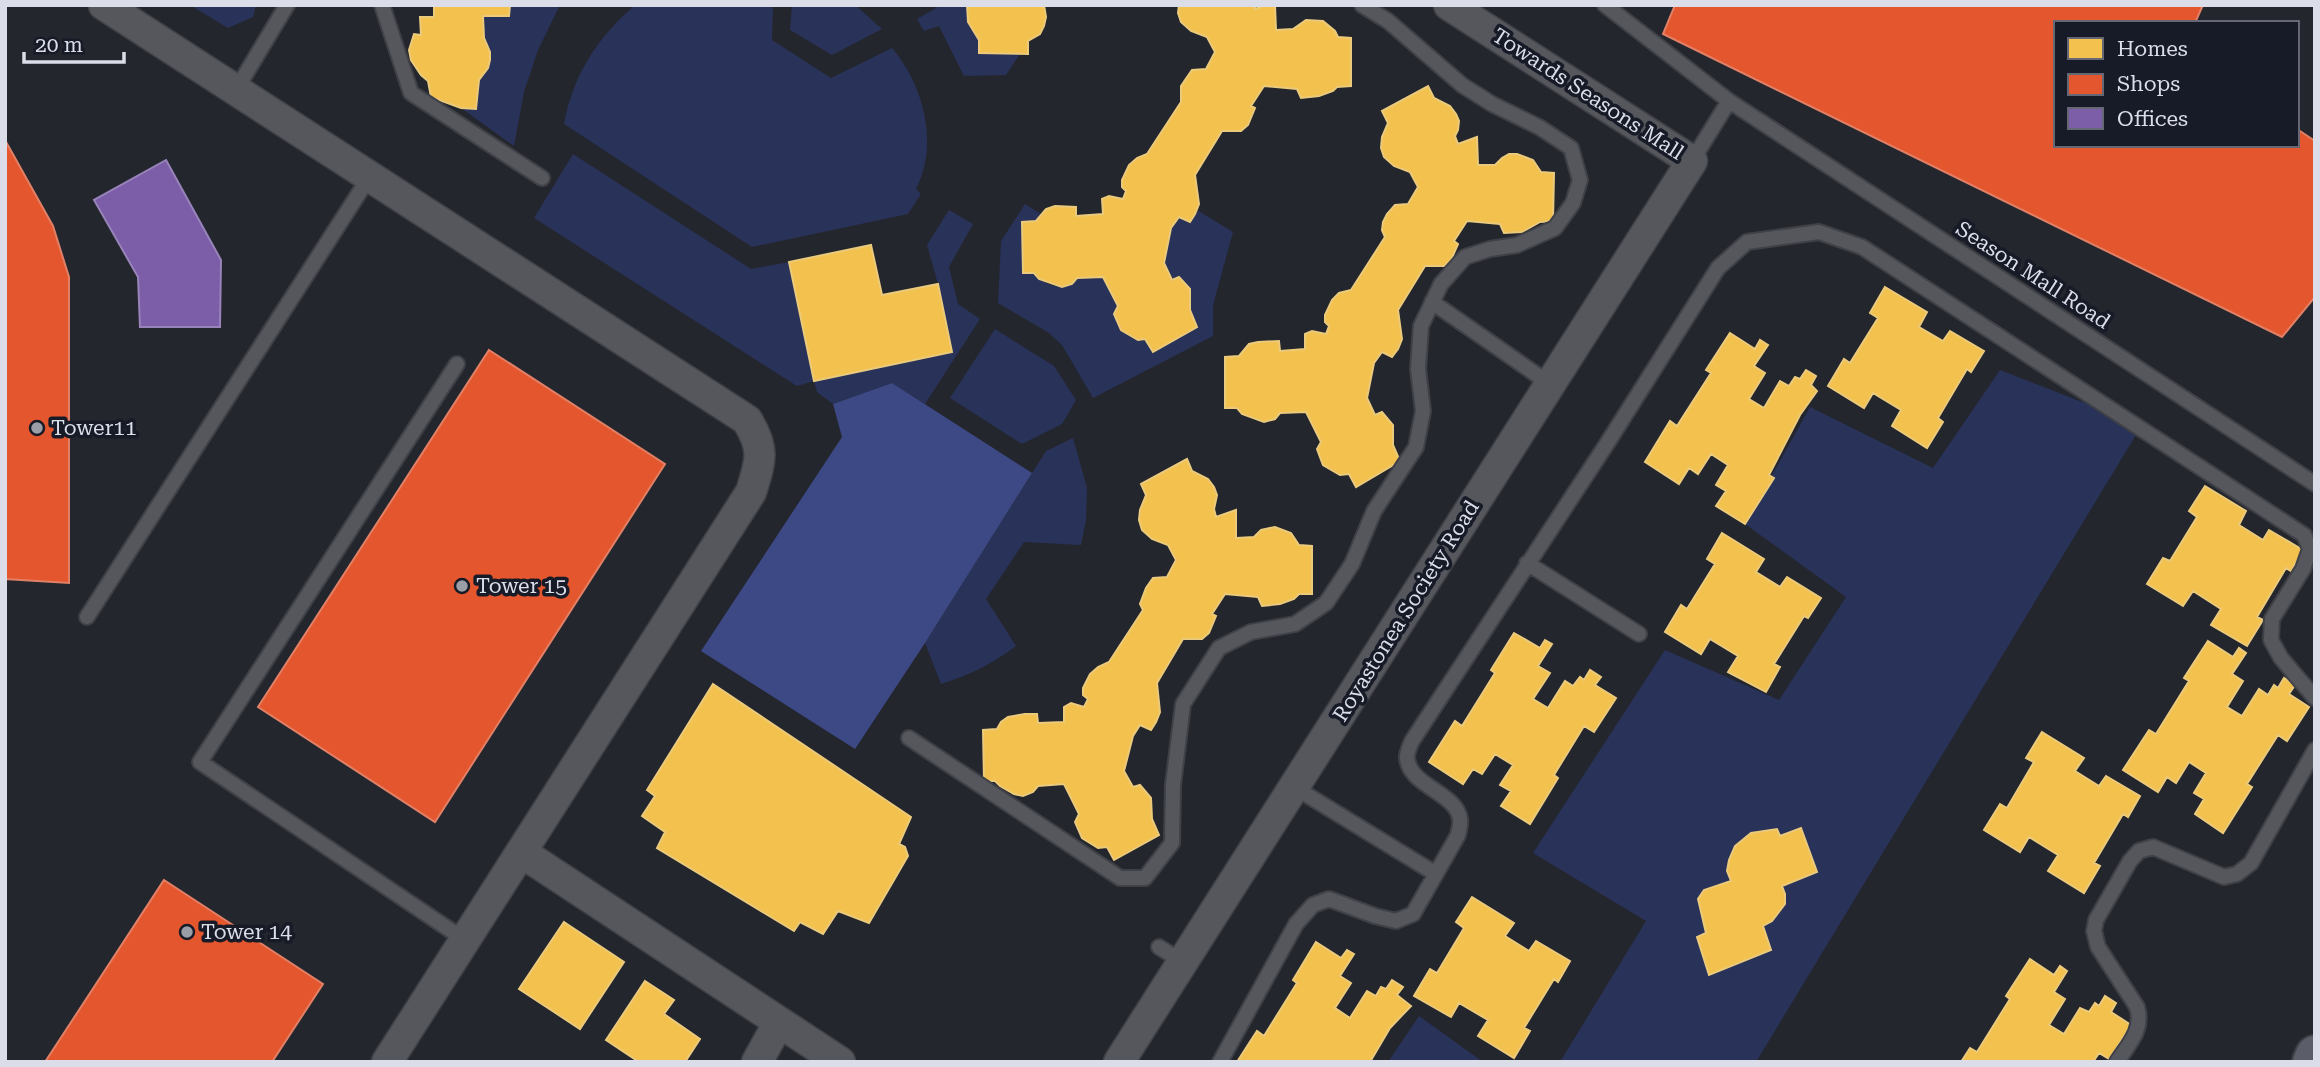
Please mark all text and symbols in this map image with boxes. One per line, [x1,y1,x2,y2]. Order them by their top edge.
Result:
scale bar [24,21,124,65]
legend [2054,21,2299,147]
street label: Towards Seasons Mall [1488,23,1688,165]
text: 20 m [35,33,83,57]
text: Homes [2117,37,2188,61]
text: Shops [2117,72,2180,96]
text: Offices [2117,107,2188,131]
street label: Season Mall Road [1951,216,2115,334]
place label: Tower11 [51,416,137,440]
marker: Tower11 [29,420,45,436]
street label: Royastonea Society Road [1328,496,1484,726]
place label: Tower 15 [476,574,567,598]
marker: Tower 15 [454,578,470,594]
place label: Tower 14 [201,920,292,944]
marker: Tower 14 [179,924,195,940]

